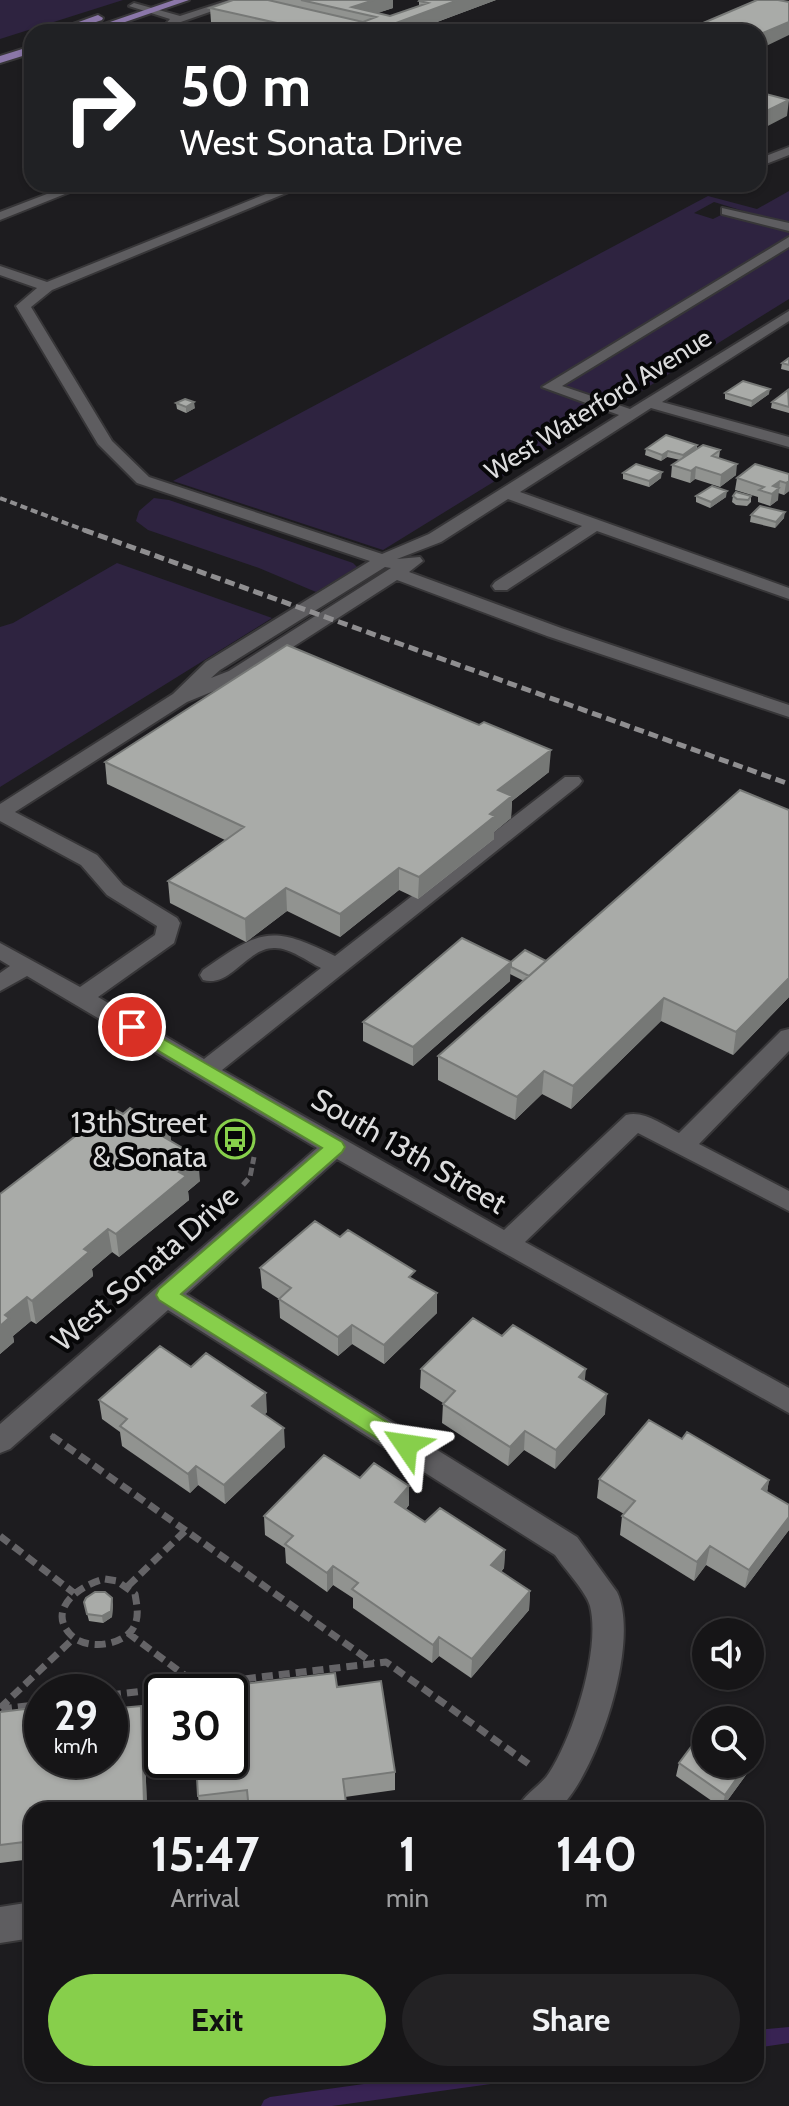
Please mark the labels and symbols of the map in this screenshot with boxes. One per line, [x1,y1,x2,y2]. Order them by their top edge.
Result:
street label: West Waterford Avenue [479,321,717,487]
pin [98,993,166,1061]
street label: South 13th Street [305,1080,513,1222]
place label: 13th Street & Sonata [71,1104,208,1175]
bus stop icon: 13th Street & Sonata [214,1118,256,1160]
street label: West Sonata Drive [44,1177,246,1359]
position arrow [364,1403,448,1487]
speed limit sign: 30 [144,1674,248,1778]

